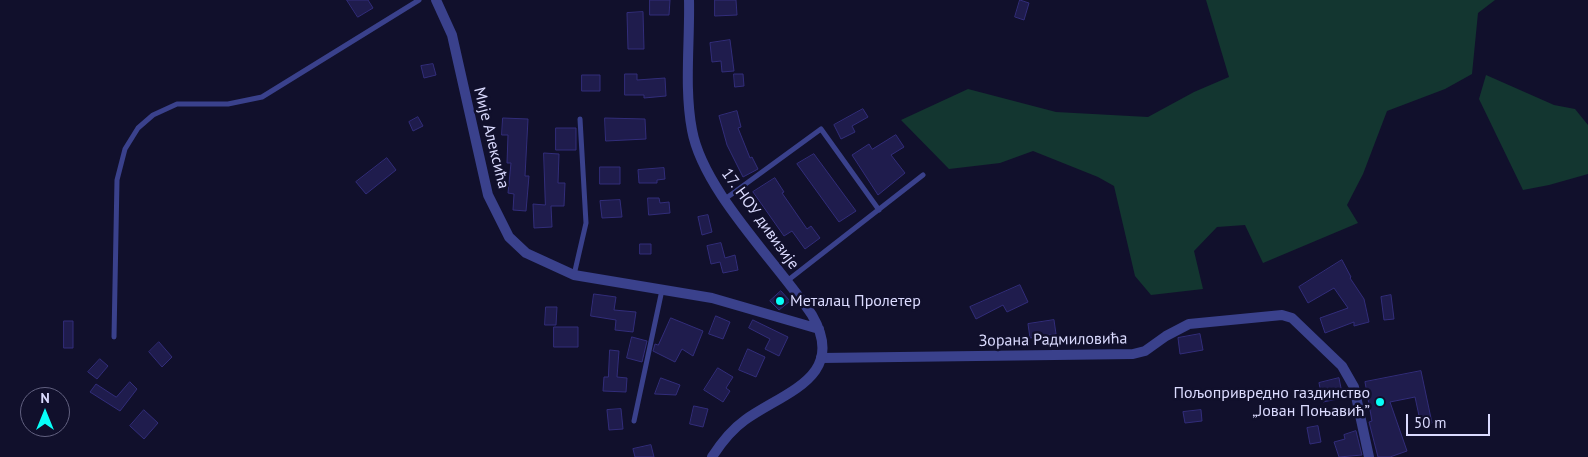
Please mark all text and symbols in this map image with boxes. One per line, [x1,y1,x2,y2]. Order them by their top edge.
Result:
street label: Мије Алексића [469,85,513,191]
street label: 17. НОУ дивизије [717,165,803,273]
place label: Металац Пролетер [790,291,921,311]
marker: Металац Пролетер [774,295,786,307]
street label: Зорана Радмиловића [978,329,1128,351]
place label: Пољопривредно газдинство „Јован Поњавић” [1174,383,1370,421]
north arrow [20,387,70,437]
text: N [40,389,50,407]
marker: Пољопривредно газдинство „Јован Поњавић” [1374,396,1386,408]
scale bar [1408,404,1492,436]
text: 50 m [1414,413,1447,432]

